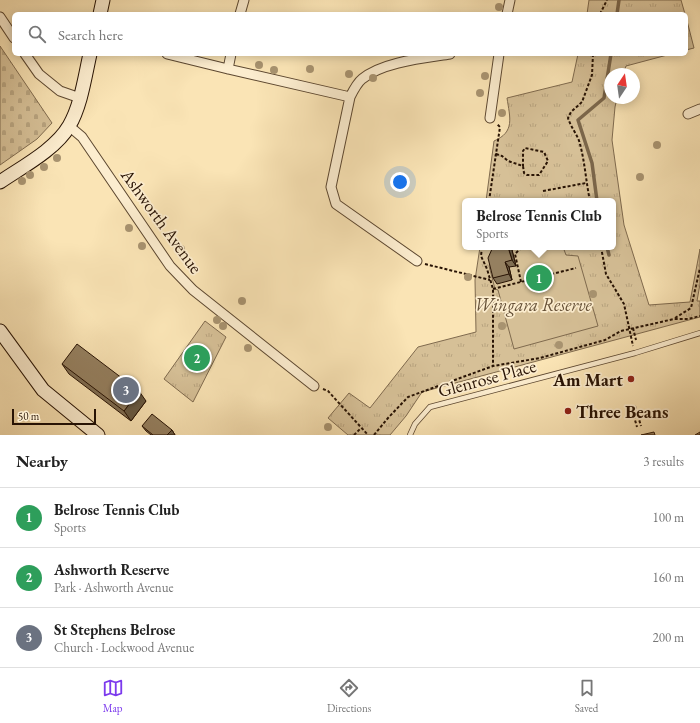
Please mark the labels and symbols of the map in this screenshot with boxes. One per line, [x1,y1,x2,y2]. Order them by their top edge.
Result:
north arrow [604,68,640,104]
street label: Ashworth Avenue [116,163,208,278]
your location [390,172,410,192]
pin: 1 [526,263,552,293]
park label: Wingara Reserve [474,293,593,317]
pin: 2 [184,343,210,373]
street label: Glenrose Place [435,354,539,402]
place label: Am Mart [552,368,623,391]
marker: Am Mart [626,374,636,384]
pin: 3 [113,375,139,405]
place label: Three Beans [576,400,668,423]
marker: Three Beans [563,406,573,416]
scale bar [12,407,96,426]

